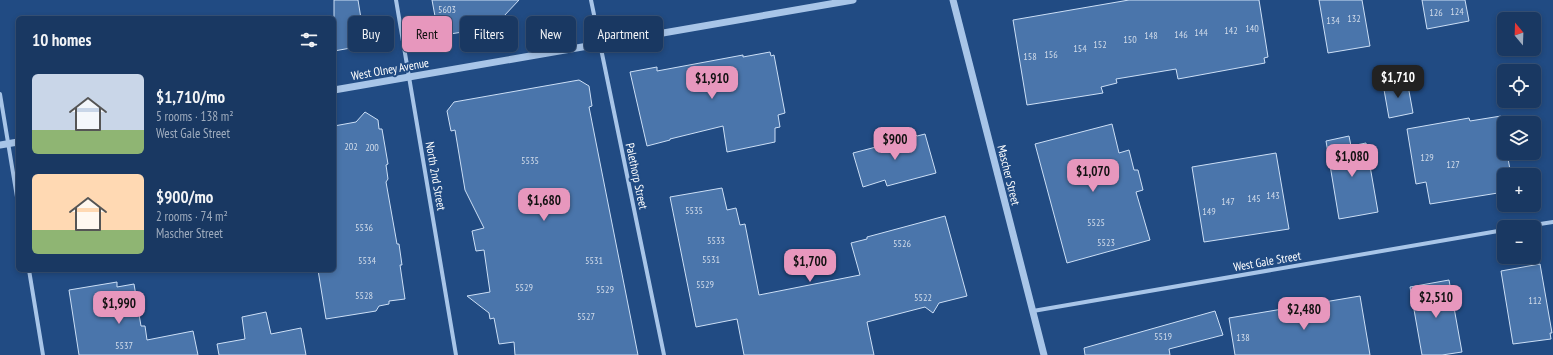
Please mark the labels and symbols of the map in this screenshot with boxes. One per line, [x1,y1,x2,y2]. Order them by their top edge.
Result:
house number: 5603 [438,3,456,16]
house number: 124 [1450,5,1464,18]
house number: 126 [1429,6,1443,19]
house number: 132 [1347,12,1361,25]
north arrow [1497,12,1541,56]
house number: 134 [1326,14,1340,27]
house number: 140 [1245,22,1259,35]
house number: 142 [1224,24,1238,37]
house number: 144 [1194,26,1208,39]
house number: 146 [1174,28,1188,41]
house number: 148 [1144,29,1158,42]
house number: 150 [1123,33,1137,46]
house number: 152 [1093,38,1107,51]
house number: 154 [1073,42,1087,55]
house number: 156 [1044,48,1058,61]
house number: 158 [1023,50,1037,63]
street label: West Olney Avenue [350,55,430,83]
pin: $1,710 [1365,65,1431,99]
pin: $1,910 [679,66,745,100]
pin: $900 [871,127,919,161]
house number: 202 [344,140,358,153]
street label: North 2nd Street [423,140,450,212]
house number: 200 [365,141,379,154]
street label: Palethorp Street [623,142,651,211]
street label: Mascher Street [994,143,1024,207]
pin: $1,080 [1319,144,1385,178]
house number: 129 [1420,151,1434,164]
house number: 5535 [521,154,539,167]
house number: 127 [1446,158,1460,171]
pin: $1,070 [1060,159,1126,193]
pin: $1,680 [511,188,577,222]
house number: 143 [1266,189,1280,202]
house number: 145 [1247,192,1261,205]
house number: 147 [1221,195,1235,208]
house number: 5535 [685,204,703,217]
house number: 149 [1202,205,1216,218]
house number: 5525 [1087,216,1105,229]
house number: 5536 [355,221,374,234]
house number: 5533 [707,234,725,247]
house number: 5523 [1097,236,1115,249]
house number: 5526 [893,237,912,250]
street label: West Gale Street [1232,248,1303,274]
pin: $1,700 [777,249,843,283]
house number: 5531 [702,253,720,266]
house number: 5534 [358,254,377,267]
house number: 5531 [585,254,603,267]
house number: 5529 [696,278,714,291]
house number: 5529 [515,281,533,294]
house number: 5529 [596,283,614,296]
pin: $2,510 [1403,285,1469,319]
house number: 5528 [355,289,373,302]
pin: $1,990 [86,291,152,325]
house number: 5522 [914,291,932,304]
house number: 112 [1528,294,1542,307]
pin: $2,480 [1271,297,1337,331]
house number: 5527 [577,310,595,323]
house number: 5519 [1154,330,1172,343]
house number: 138 [1236,331,1250,344]
house number: 5537 [115,339,133,352]

